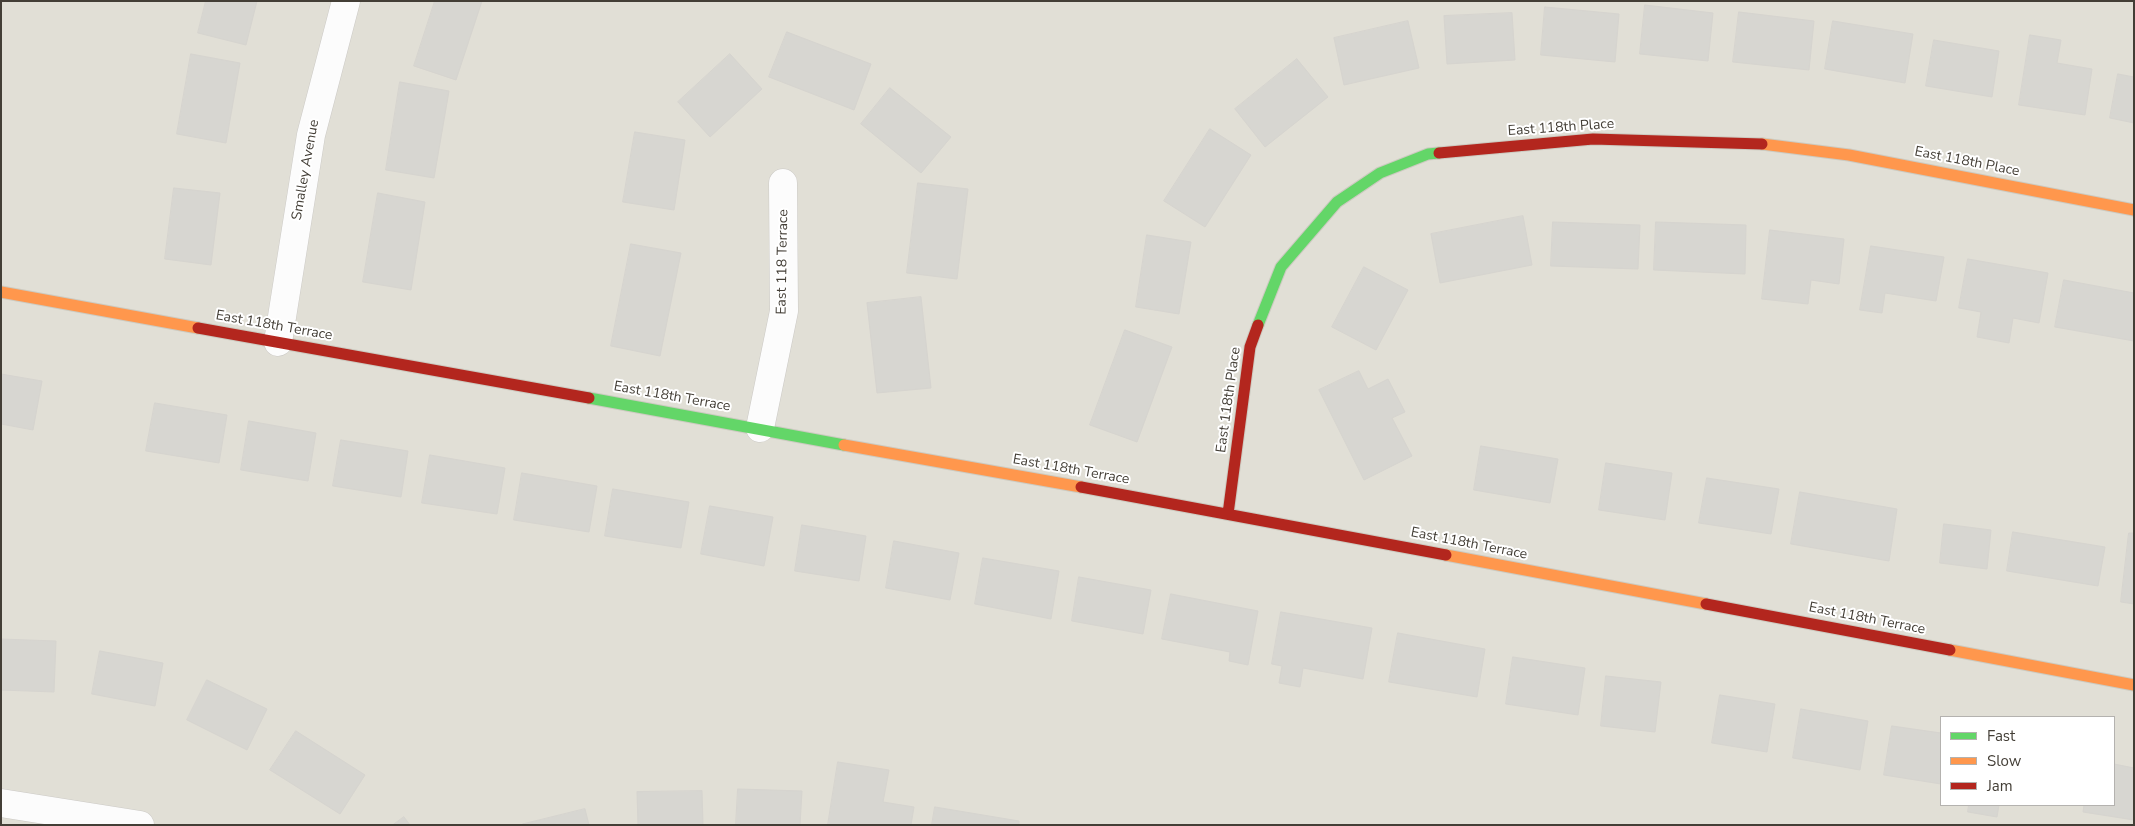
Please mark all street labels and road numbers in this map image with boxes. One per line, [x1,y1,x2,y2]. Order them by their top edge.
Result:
street label: East 118th Place [1507,116,1615,140]
street label: Smalley Avenue [289,118,323,222]
street label: East 118th Place [1913,144,2021,180]
street label: East 118 Terrace [774,209,792,315]
street label: East 118th Terrace [214,307,334,345]
street label: East 118th Place [1213,346,1245,454]
street label: East 118th Terrace [612,378,732,416]
street label: East 118th Terrace [1011,451,1131,489]
street label: East 118th Terrace [1409,524,1529,564]
street label: East 118th Terrace [1807,599,1927,639]

